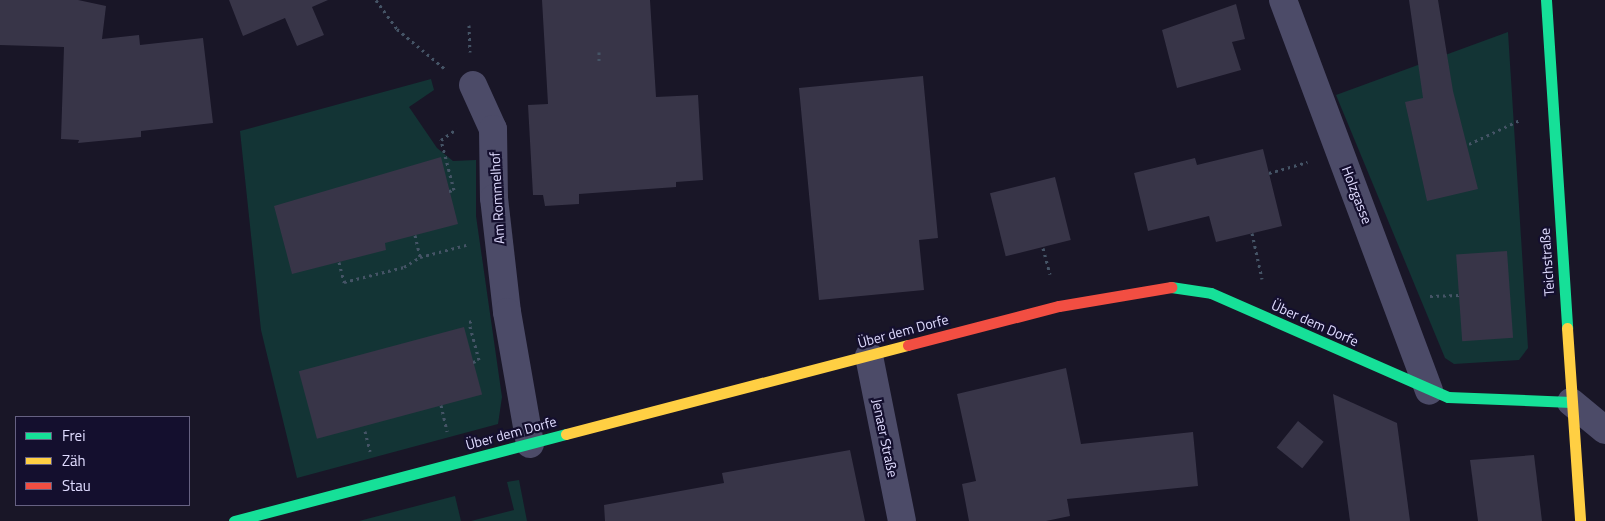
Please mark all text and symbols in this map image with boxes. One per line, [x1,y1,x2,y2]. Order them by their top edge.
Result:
street label: Am Rommelhof [486,151,508,245]
street label: Holzgasse [1338,164,1376,226]
street label: Teichstraße [1536,227,1558,297]
street label: Über dem Dorfe [1269,296,1361,350]
street label: Über dem Dorfe [856,311,950,351]
street label: Jenaer Straße [868,397,902,479]
street label: Über dem Dorfe [464,413,558,453]
legend [15,416,190,506]
text: Frei [62,424,85,447]
text: Zäh [62,449,86,472]
text: Stau [62,474,91,497]

